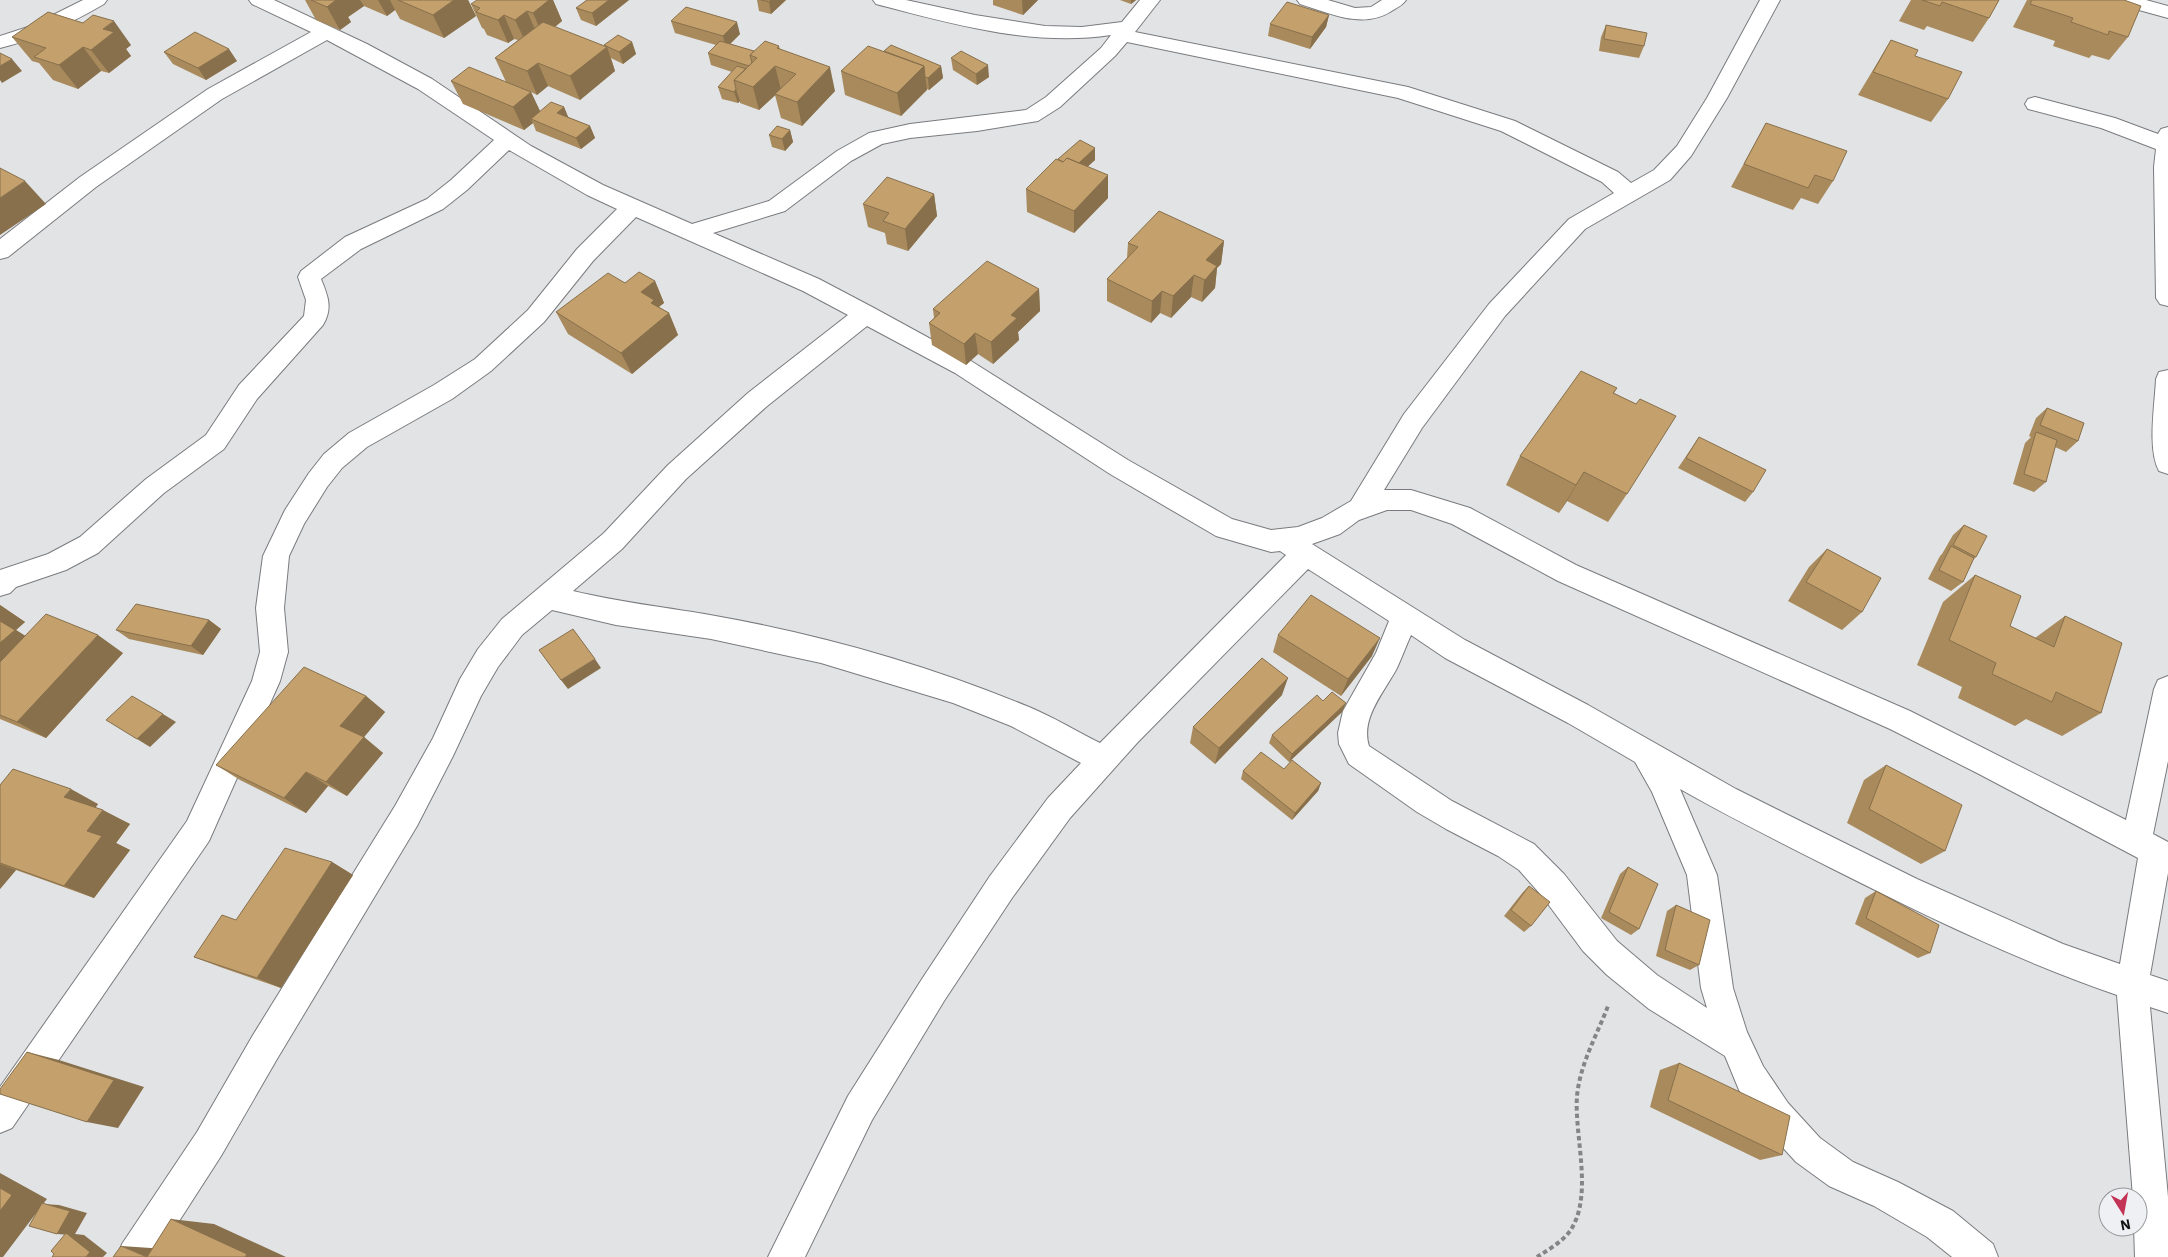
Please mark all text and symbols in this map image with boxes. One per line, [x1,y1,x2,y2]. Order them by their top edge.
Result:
north arrow [2098,1187,2148,1237]
text: N [2119,1215,2132,1235]

